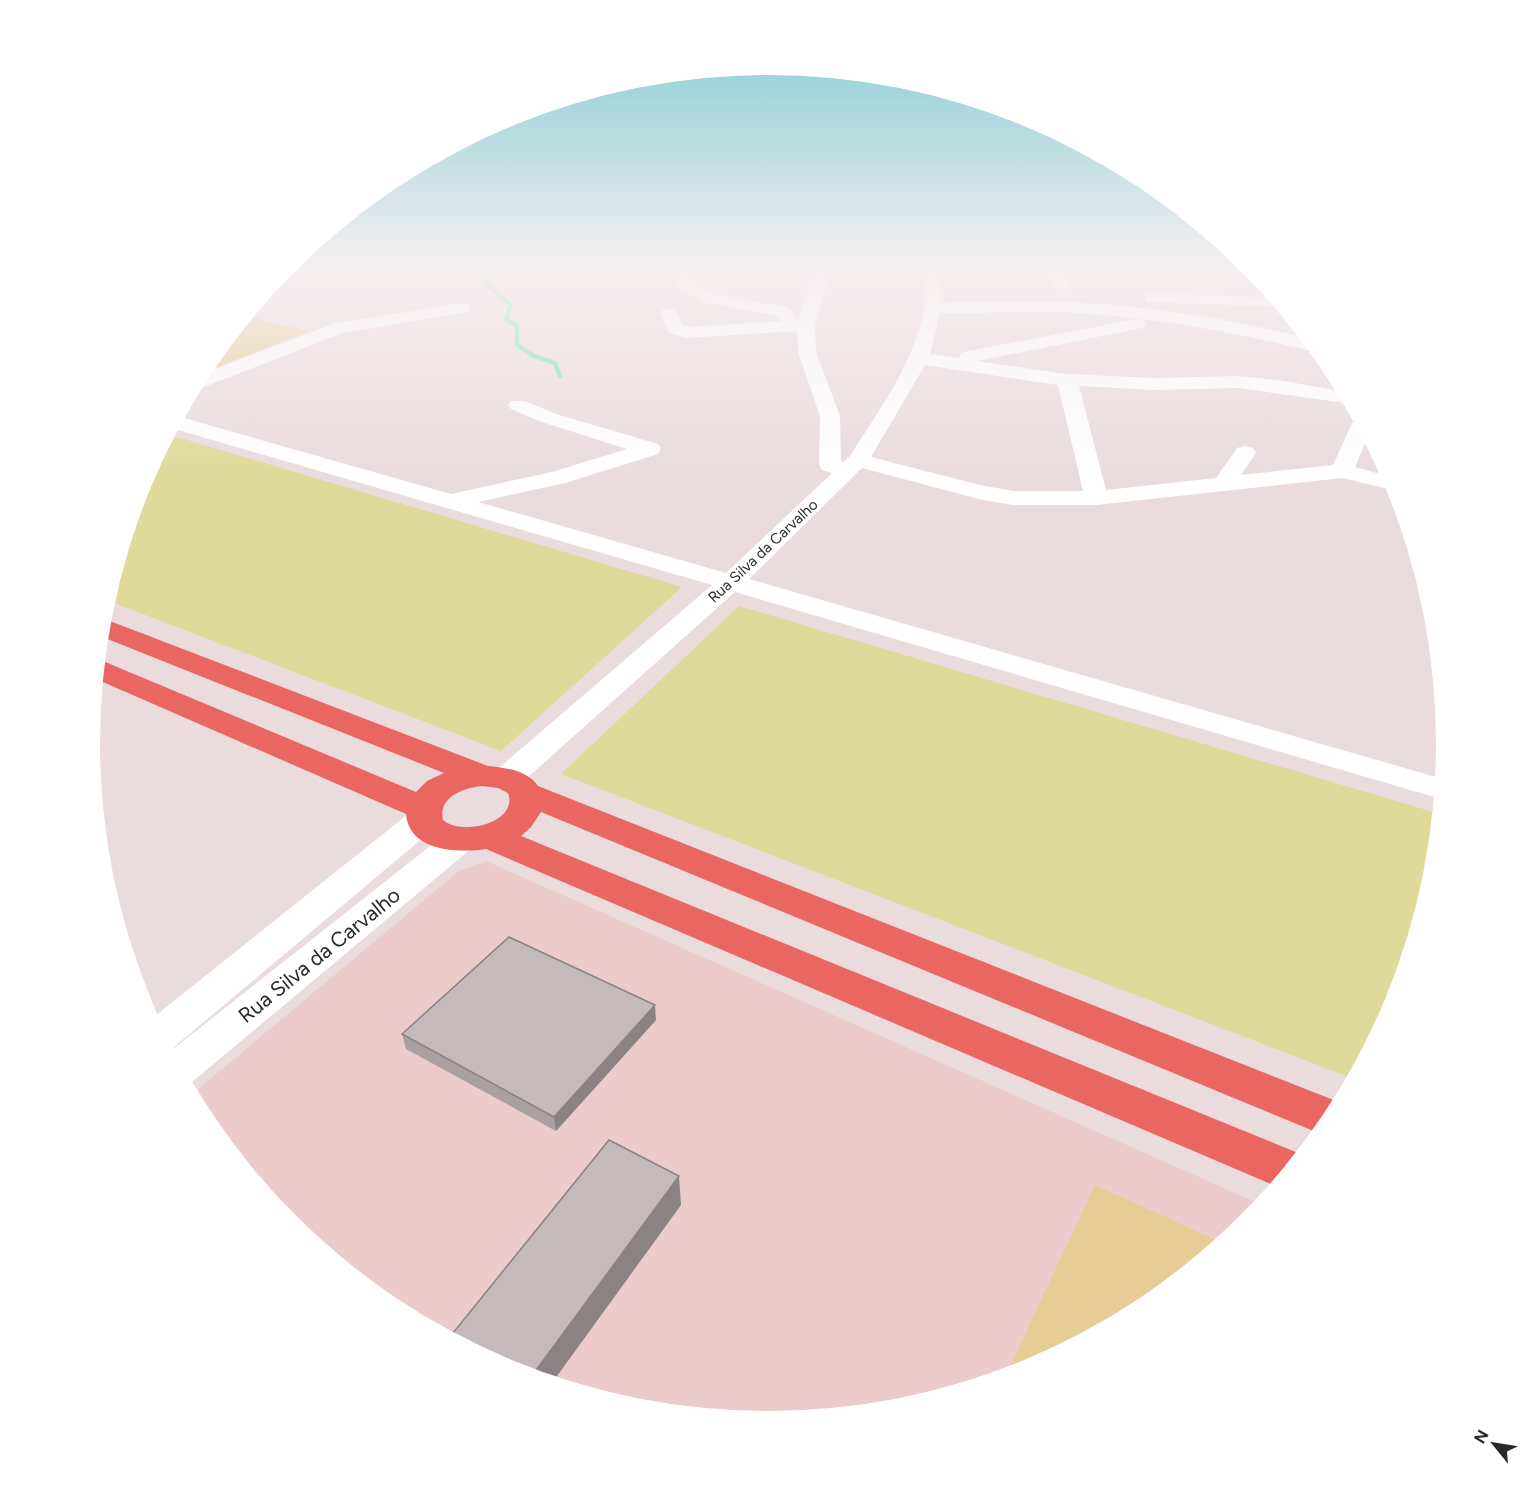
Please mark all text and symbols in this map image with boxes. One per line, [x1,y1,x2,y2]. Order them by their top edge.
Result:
street label: Rua Silva da Carvalho [704,495,822,606]
street label: Rua Silva da Carvalho [233,882,405,1028]
north arrow [1464,1414,1524,1474]
text: N [1470,1427,1493,1447]

